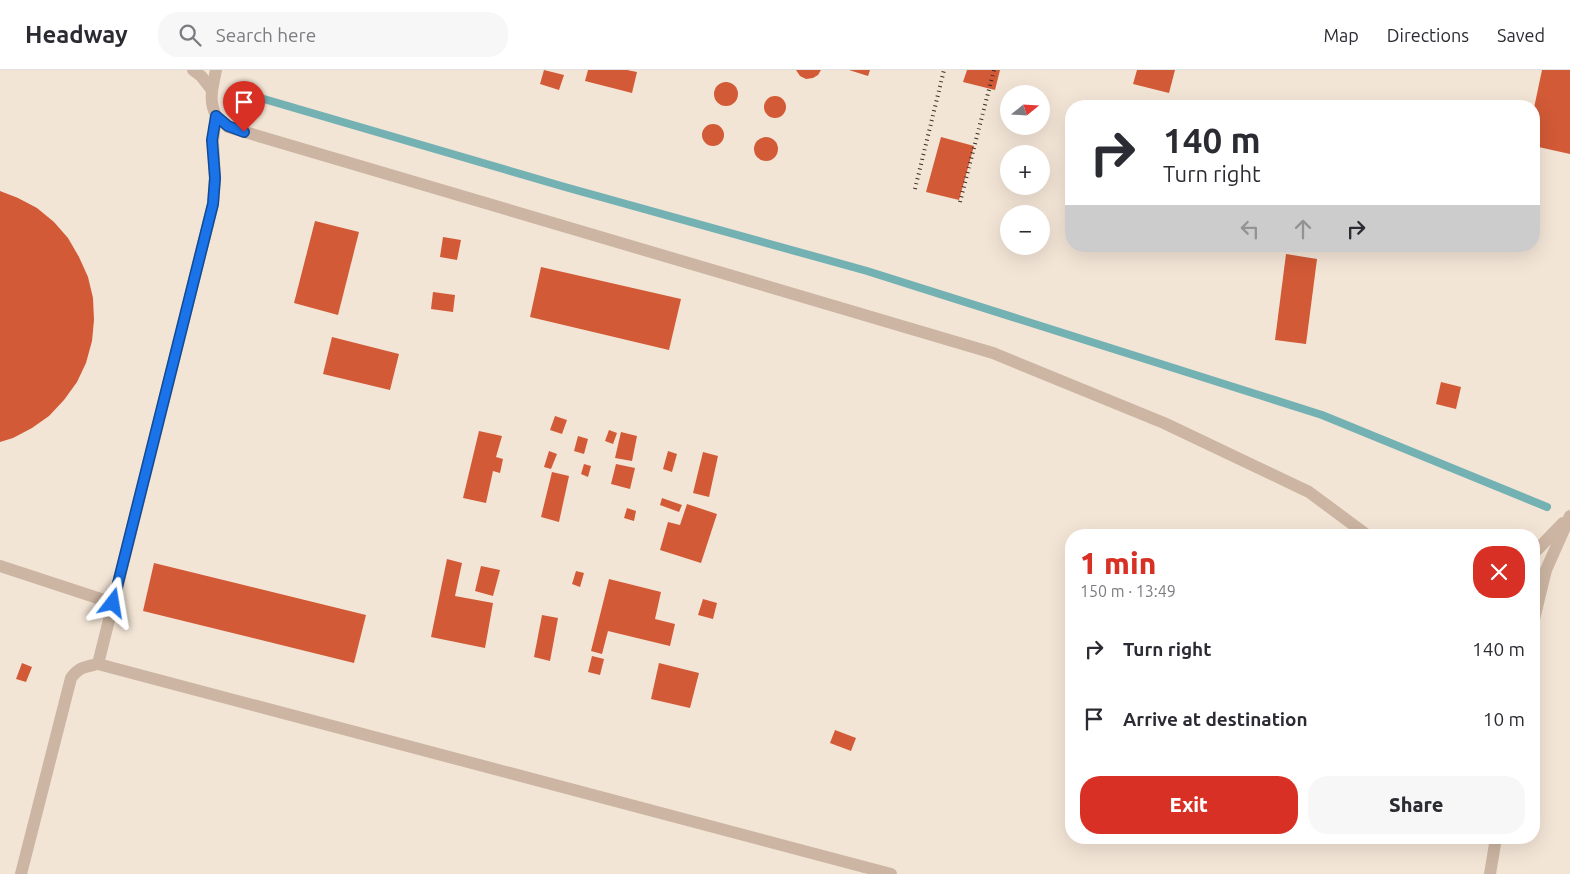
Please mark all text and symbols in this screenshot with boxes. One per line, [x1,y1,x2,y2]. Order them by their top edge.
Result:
search box [158,12,508,57]
text: Headway [25,21,128,48]
icon: search [176,21,204,49]
text: Search here [216,24,316,46]
text: Map [1323,25,1359,45]
text: Directions [1387,25,1469,45]
text: Saved [1497,25,1545,45]
pin [223,81,265,132]
north arrow [1000,85,1050,135]
map controls [1000,85,1050,255]
icon: arrive [230,88,258,116]
icon: right [1080,120,1145,185]
text: 140 m [1163,120,1261,160]
button: + [1000,145,1050,195]
text: Turn right [1163,161,1261,186]
button: − [1000,205,1050,255]
icon: left [1236,215,1264,243]
icon: ahead [1289,215,1317,243]
icon: right [1342,215,1370,243]
text: 1 min [1080,546,1156,580]
button: close [1473,546,1525,598]
position arrow [86,576,138,628]
text: 150 m · 13:49 [1080,582,1176,600]
icon: right [1080,635,1108,663]
text: Turn right [1123,638,1211,660]
text: 140 m [1472,638,1525,660]
icon: arrive [1080,705,1108,733]
text: Arrive at destination [1123,708,1308,730]
text: 10 m [1483,708,1525,730]
button: Exit [1080,776,1298,834]
button: Share [1308,776,1525,834]

